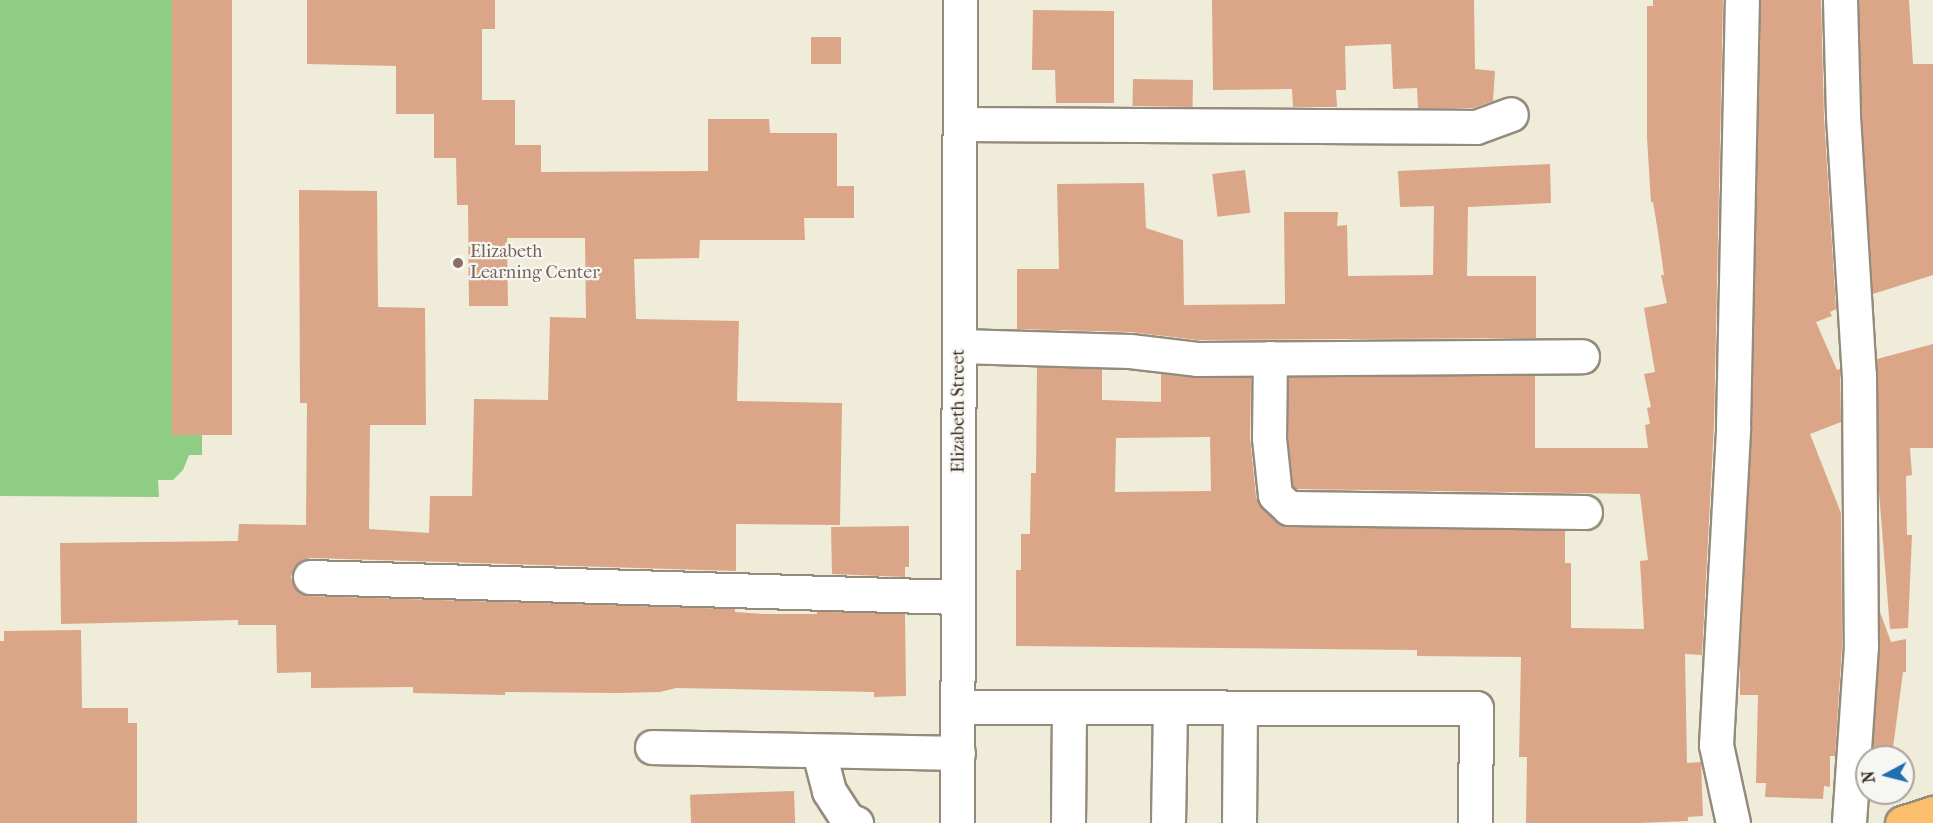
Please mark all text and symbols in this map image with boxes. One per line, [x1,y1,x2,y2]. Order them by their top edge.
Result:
place label: Elizabeth Learning Center [470,242,600,284]
marker: Elizabeth Learning Center [451,256,465,270]
street label: Elizabeth Street [948,349,970,473]
north arrow [1855,745,1915,805]
text: N [1858,770,1879,784]

